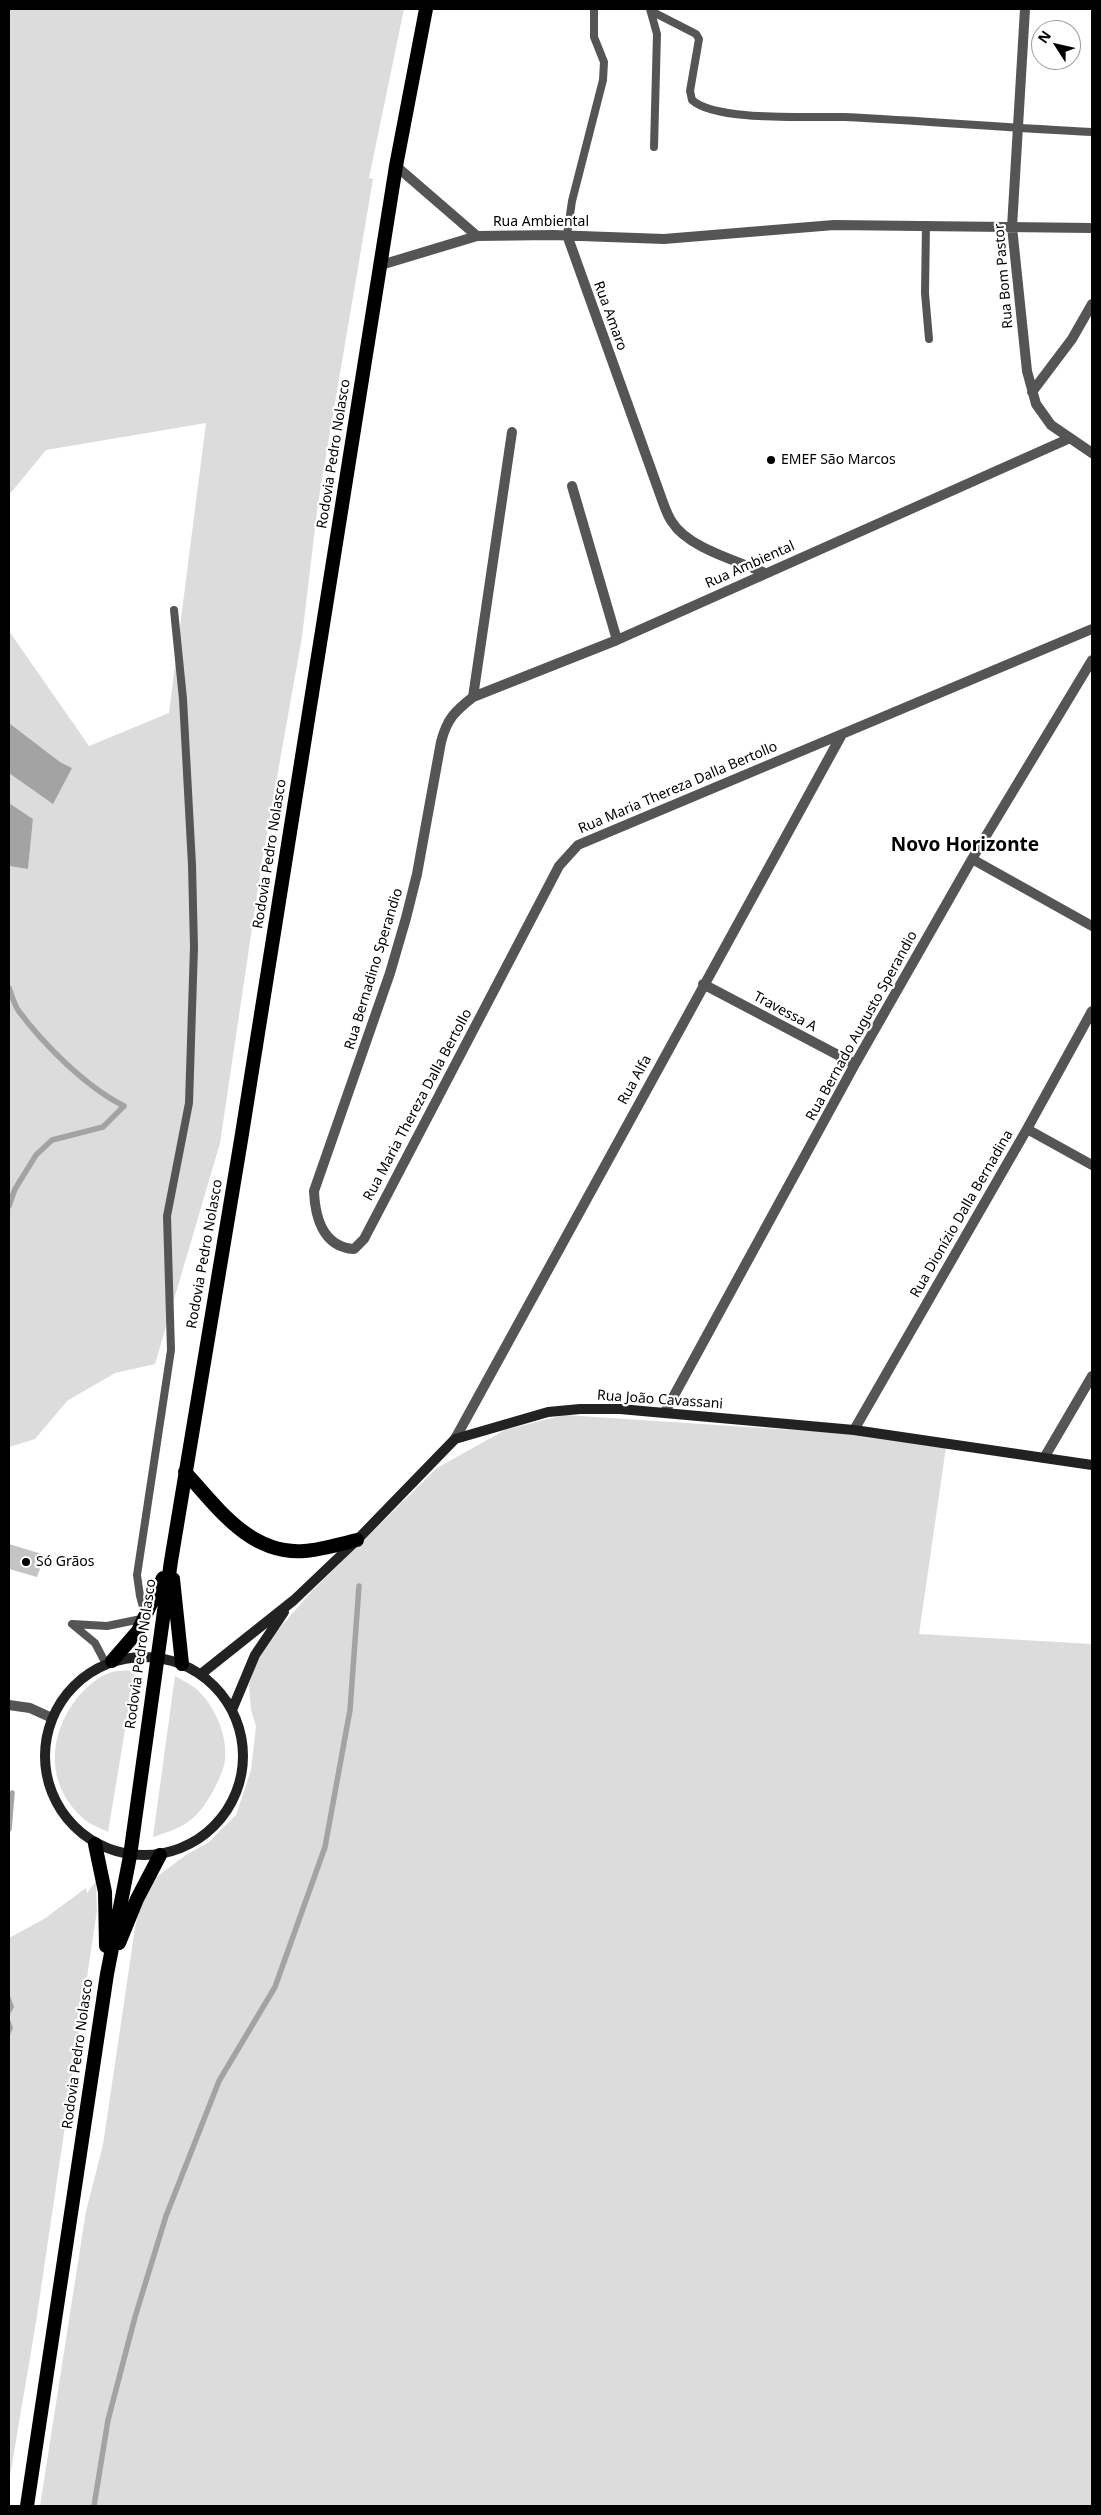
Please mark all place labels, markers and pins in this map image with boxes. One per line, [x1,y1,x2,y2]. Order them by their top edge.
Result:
place label: EMEF São Marcos [781,452,896,468]
marker: EMEF São Marcos [765,454,777,466]
place label: Só Grãos [36,1554,95,1570]
marker: Só Grãos [20,1556,32,1568]

